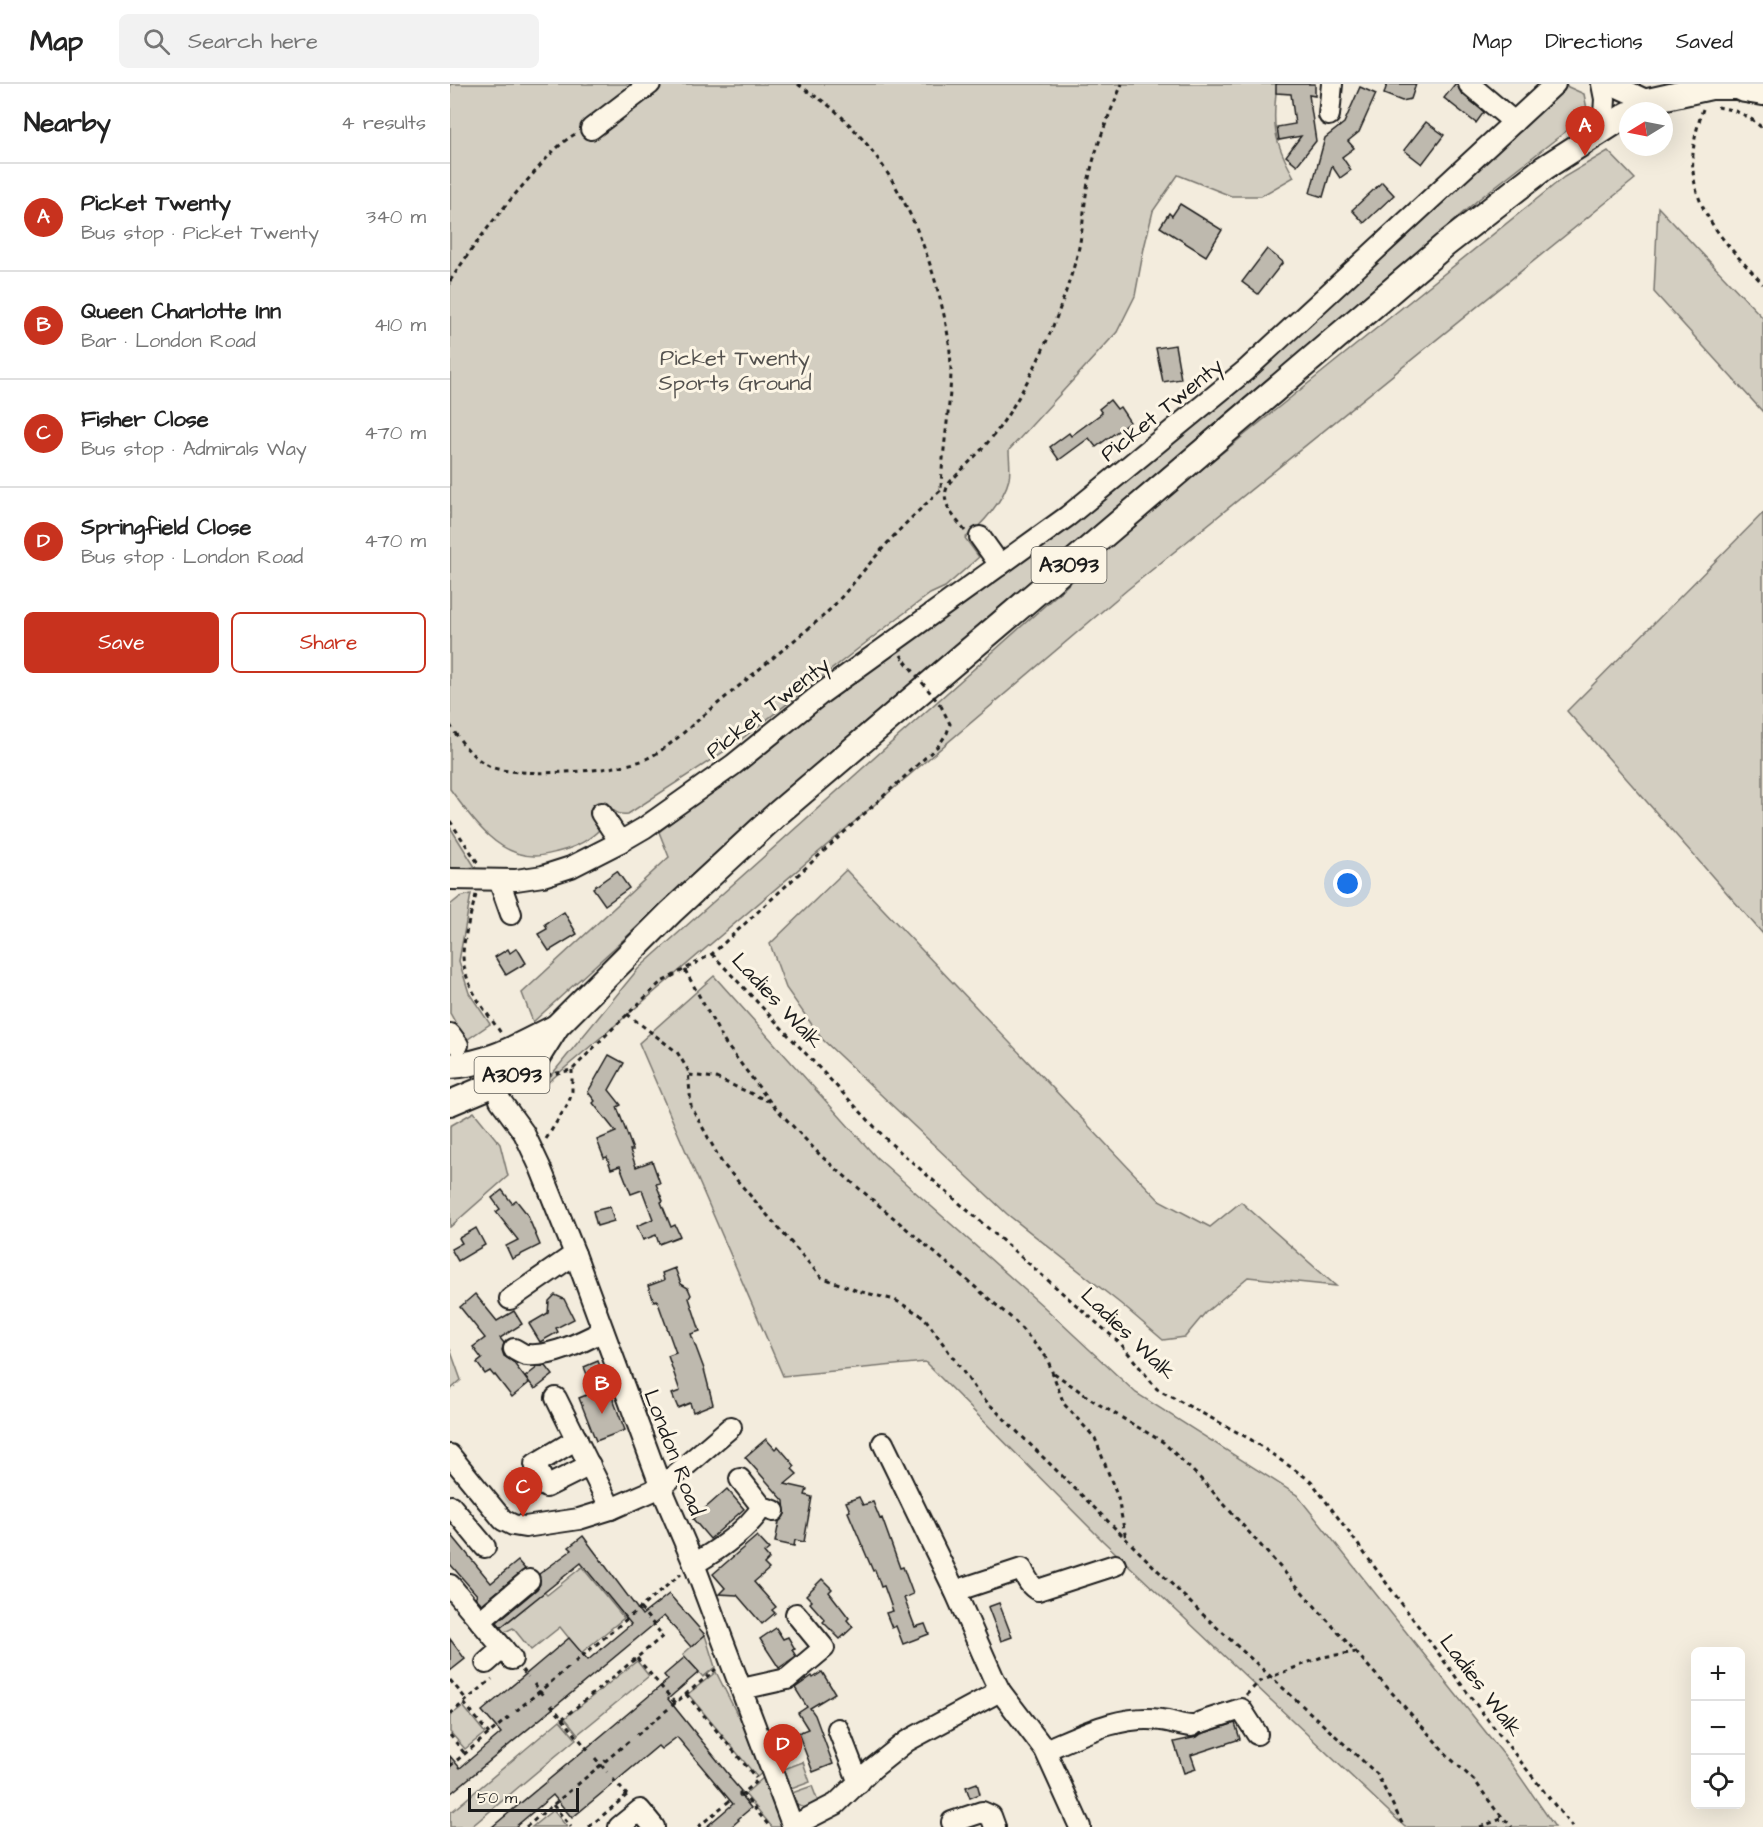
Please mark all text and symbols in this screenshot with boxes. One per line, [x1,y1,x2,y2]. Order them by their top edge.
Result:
search box [119,14,539,68]
text: Map [30,22,83,61]
icon: search [140,25,173,58]
text: Search here [188,26,318,57]
text: Map [1472,27,1512,56]
text: Directions [1545,27,1643,56]
text: Saved [1676,27,1733,56]
north arrow [1619,102,1673,156]
text: Nearby [24,105,111,141]
pin: A [1566,106,1604,156]
text: 4 results [341,109,426,137]
text: Picket Twenty [81,188,231,219]
text: A [37,203,50,231]
text: 340 m [366,203,426,231]
text: Bus stop · Picket Twenty [81,219,319,247]
text: Queen Charlotte Inn [81,296,281,327]
text: B [36,311,51,339]
text: 410 m [374,311,426,339]
text: Bar · London Road [81,327,256,355]
park label: Picket Twenty Sports Ground [659,343,811,399]
street label: Picket Twenty [1094,351,1231,470]
text: Fisher Close [81,404,209,435]
text: C [36,419,51,447]
text: 470 m [364,419,426,447]
text: Bus stop · Admirals Way [81,435,307,463]
text: Springfield Close [81,512,251,543]
text: D [37,527,50,555]
text: 470 m [364,527,426,555]
text: Bus stop · London Road [81,543,303,571]
road number: A3093 [1032,547,1106,583]
button: Save [24,612,219,673]
button: Share [231,612,426,673]
street label: Picket Twenty [699,650,837,767]
your location [1333,869,1362,898]
street label: Ladies Walk [724,946,830,1056]
road number: A3093 [475,1057,550,1093]
street label: Ladies Walk [1073,1281,1183,1388]
pin: B [582,1364,622,1414]
street label: London Road [635,1385,712,1520]
pin: C [504,1468,542,1517]
street label: Ladies Walk [1432,1628,1530,1744]
map controls [1691,1647,1745,1809]
button: + [1691,1647,1745,1701]
button: − [1691,1701,1745,1755]
pin: D [764,1724,802,1774]
button: locate [1691,1755,1745,1809]
scale bar [468,1785,579,1812]
text: 50 m [477,1787,517,1809]

